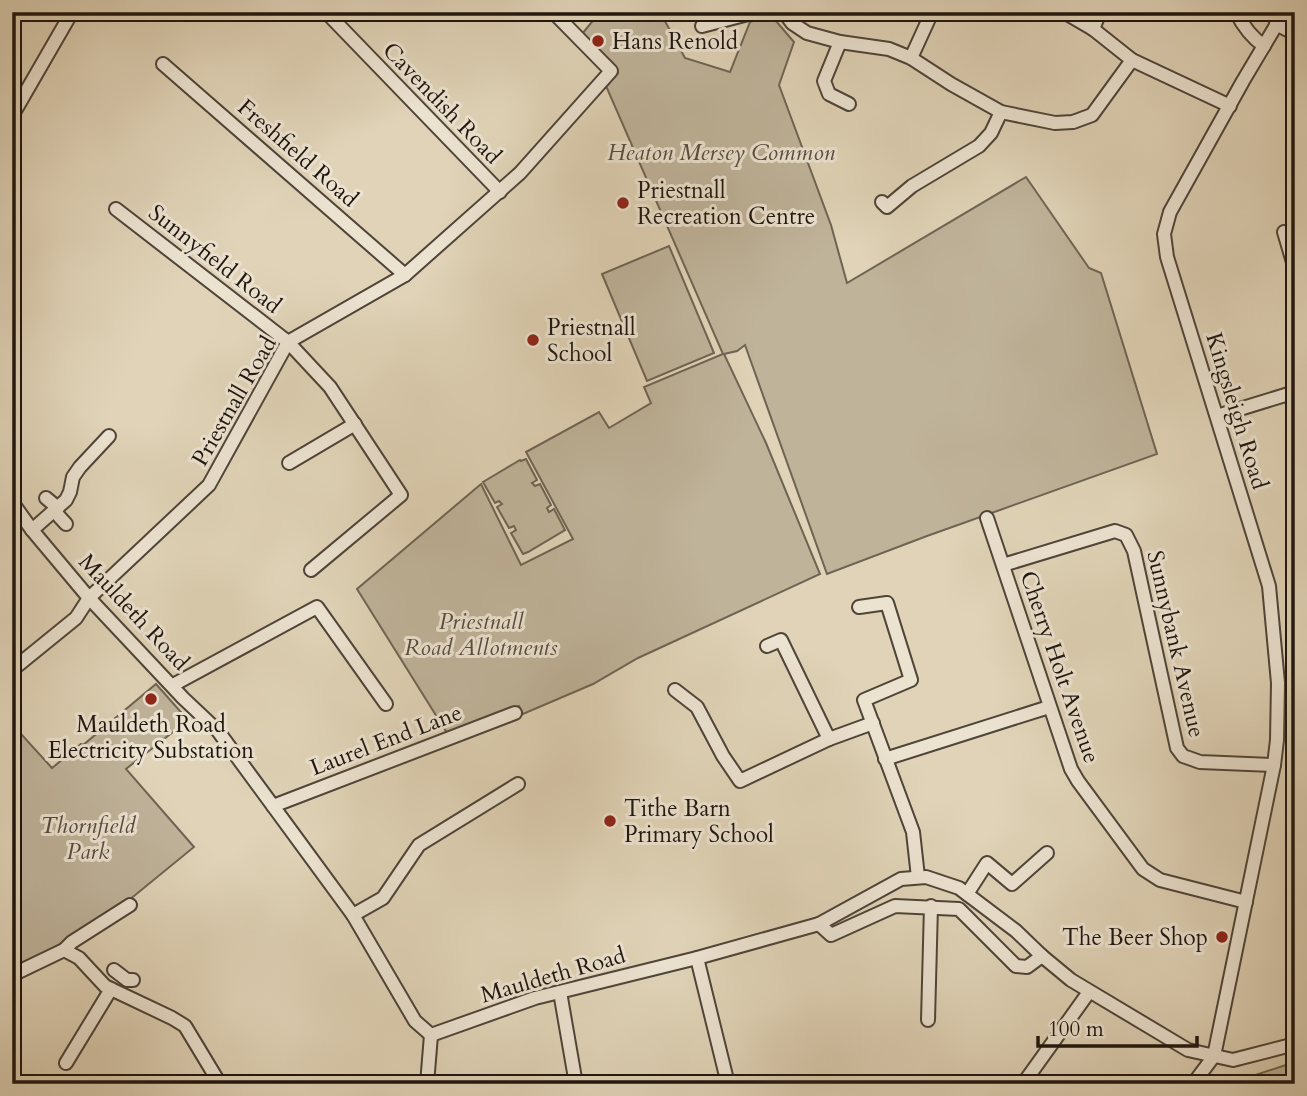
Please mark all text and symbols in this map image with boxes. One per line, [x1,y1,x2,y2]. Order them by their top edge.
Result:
place label: Hans Renold [612,26,739,57]
marker: Hans Renold [590,33,606,49]
street label: Cavendish Road [376,35,509,171]
street label: Freshfield Road [231,92,366,215]
park label: Heaton Mersey Common [607,137,836,168]
place label: Priestnall Recreation Centre [637,175,815,232]
marker: Priestnall Recreation Centre [615,195,631,211]
street label: Sunnyfield Road [142,197,288,321]
place label: Priestnall School [547,312,636,369]
street label: Kingsleigh Road [1198,329,1276,494]
street label: Priestnall Road [184,330,284,472]
marker: Priestnall School [525,332,541,348]
street label: Mauldeth Road [72,547,197,678]
street label: Sunnybank Avenue [1139,548,1213,740]
street label: Cherry Holt Avenue [1013,567,1107,767]
park label: Priestnall Road Allotments [404,606,558,663]
marker: Mauldeth Road Electricity Substation [143,691,159,707]
street label: Laurel End Lane [306,697,466,783]
place label: Mauldeth Road Electricity Substation [48,709,254,766]
place label: Tithe Barn Primary School [624,793,774,850]
park label: Thornfield Park [41,810,136,867]
marker: Tithe Barn Primary School [602,813,618,829]
place label: The Beer Shop [1062,922,1208,953]
marker: The Beer Shop [1214,929,1230,945]
street label: Mauldeth Road [477,939,630,1010]
scale bar [1038,1005,1197,1049]
text: 100 m [1048,1015,1104,1044]

